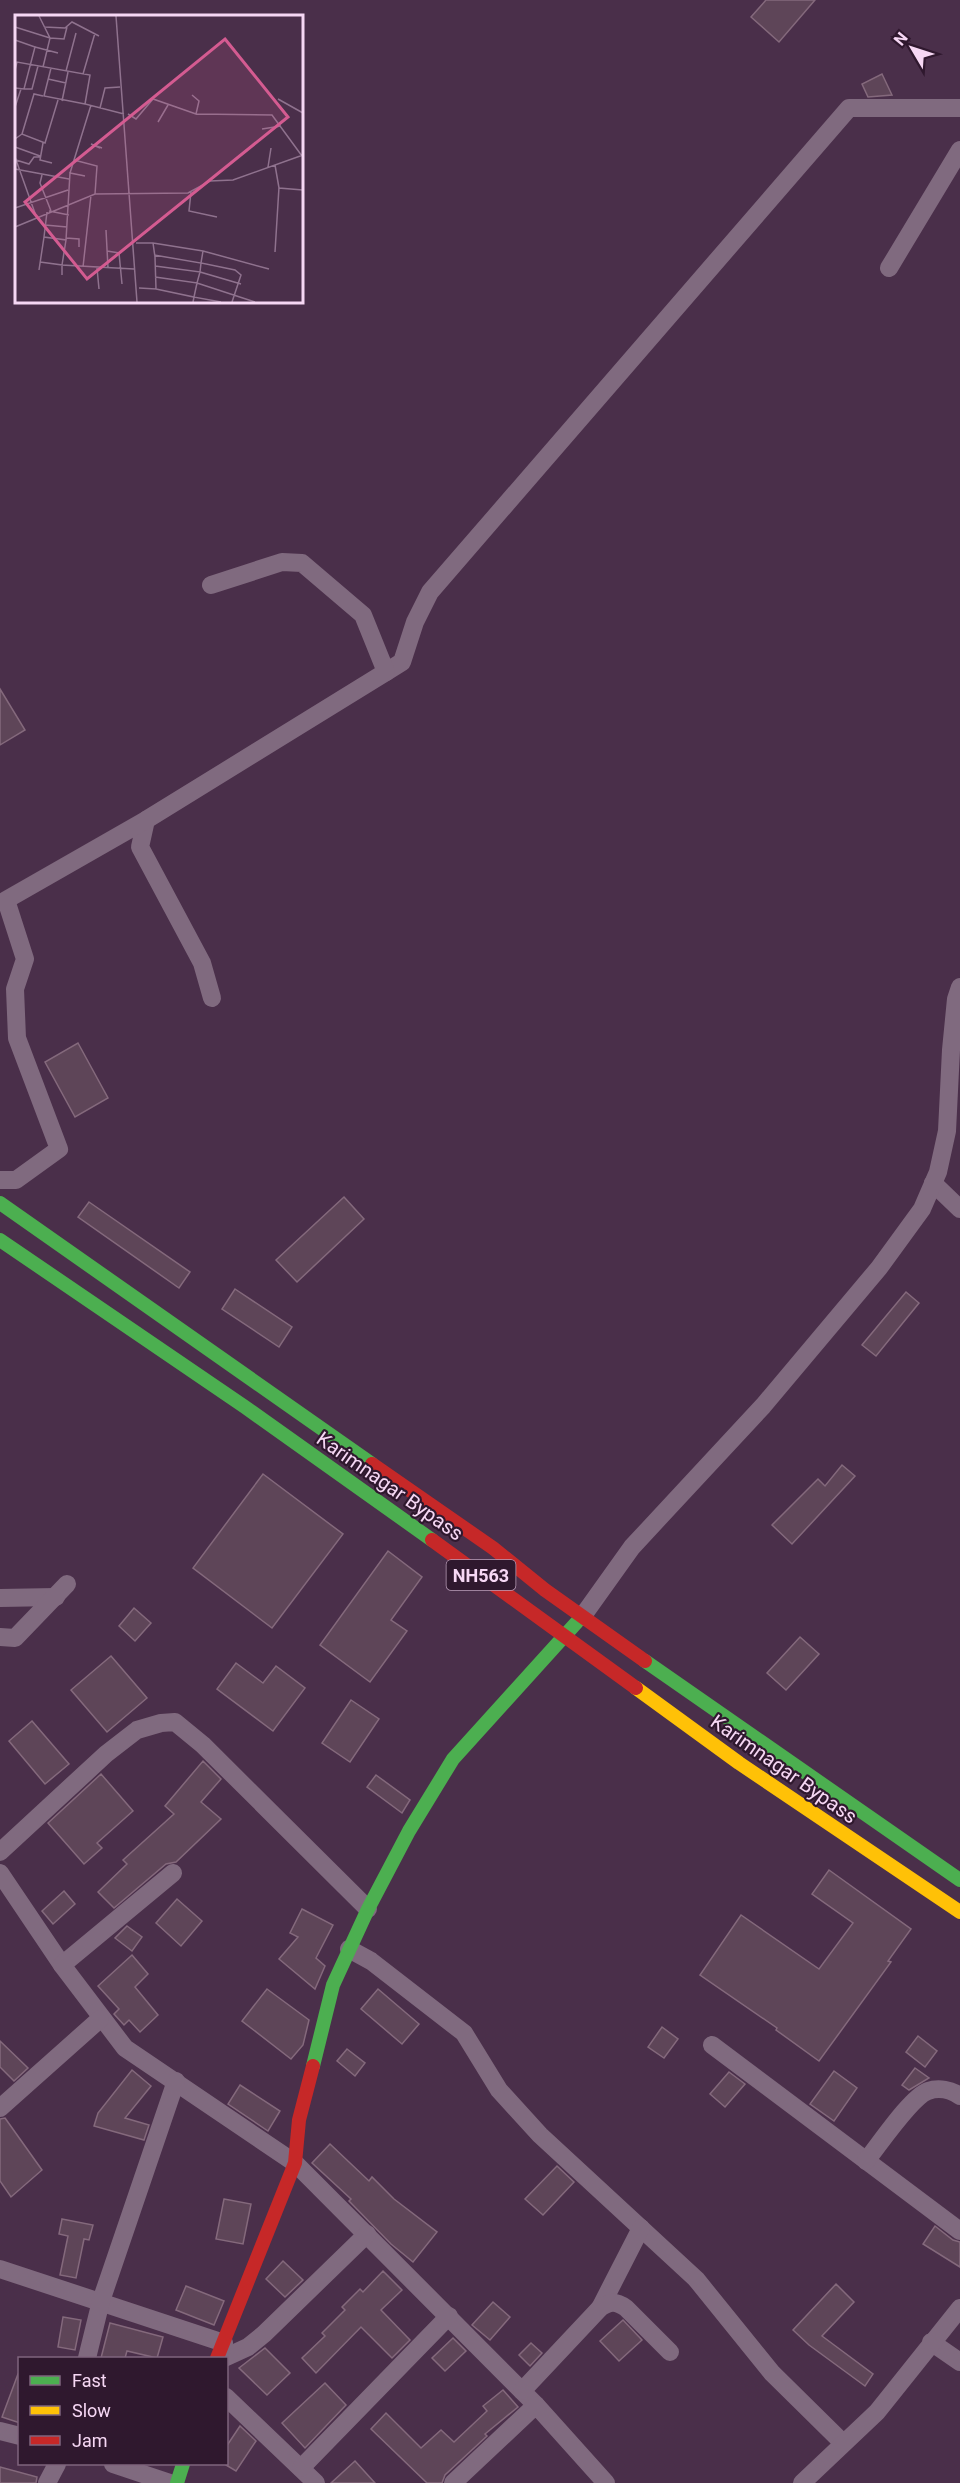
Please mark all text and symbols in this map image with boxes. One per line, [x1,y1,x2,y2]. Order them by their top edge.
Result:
inset map [15,15,303,303]
north arrow [882,18,942,78]
text: N [890,29,912,49]
street label: Karimnagar Bypass [312,1427,468,1545]
road number: NH563 [446,1560,516,1590]
street label: Karimnagar Bypass [706,1710,862,1828]
legend [18,2357,228,2465]
text: Fast [72,2370,107,2391]
text: Slow [72,2400,111,2421]
text: Jam [72,2430,108,2451]

